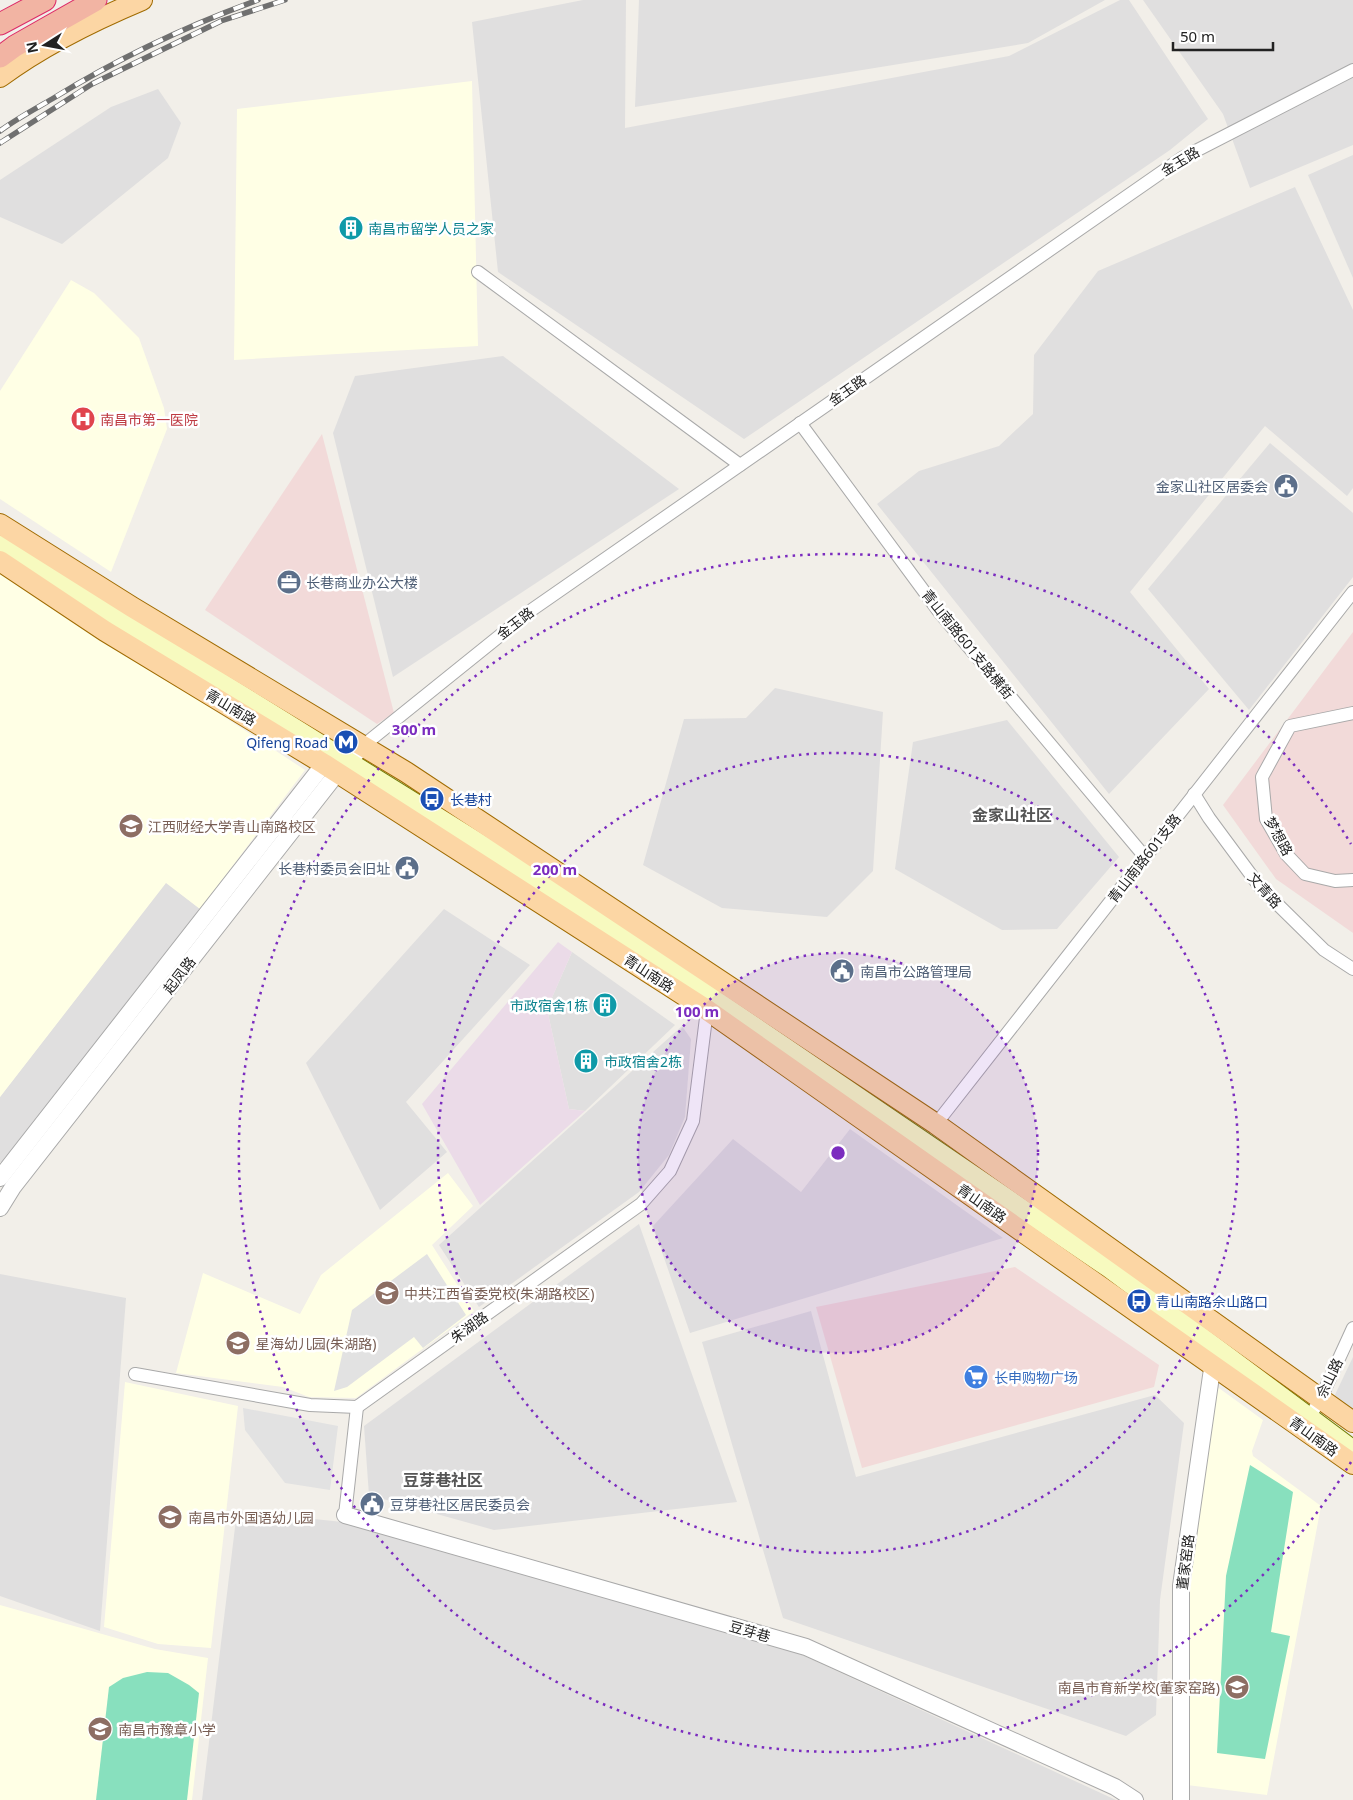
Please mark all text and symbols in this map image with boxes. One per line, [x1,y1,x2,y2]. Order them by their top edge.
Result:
north arrow [20,20,70,70]
scale bar [1173,20,1273,52]
text: 50 m [1180,26,1215,46]
text: N [21,40,42,55]
street label: 金玉路 [1157,142,1203,180]
building icon: 南昌市留学人员之家 [338,215,364,241]
place label: 南昌市留学人员之家 [368,219,494,238]
street label: 金玉路 [824,370,870,410]
hospital icon: 南昌市第一医院 [70,406,96,432]
place label: 南昌市第一医院 [100,410,198,429]
public building icon: 金家山社区居委会 [1273,473,1299,499]
place label: 金家山社区居委会 [1156,477,1268,496]
office icon: 长巷商业办公大楼 [276,569,302,595]
place label: 长巷商业办公大楼 [306,573,418,592]
street label: 青山南路601支路横街 [918,585,1018,703]
street label: 金玉路 [493,603,537,643]
street label: 青山南路 [202,684,260,730]
text: 300 m [392,719,436,739]
metro station icon: Qifeng Road [333,729,359,755]
place label: Qifeng Road [246,733,328,752]
bus stop icon: 长巷村 [419,786,445,812]
place label: 长巷村 [450,790,492,809]
district label: 金家山社区 [972,804,1052,826]
street label: 青山南路601支路 [1103,810,1185,906]
school or university icon: 江西财经大学青山南路校区 [118,813,144,839]
street label: 梦想路 [1261,813,1297,859]
place label: 江西财经大学青山南路校区 [148,817,316,836]
public building icon: 长巷村委员会旧址 [394,855,420,881]
place label: 长巷村委员会旧址 [278,859,390,878]
text: 200 m [533,859,577,879]
street label: 文青路 [1244,868,1286,912]
street label: 青山南路 [620,950,678,996]
street label: 起凤路 [159,953,199,997]
public building icon: 南昌市公路管理局 [829,958,855,984]
place label: 南昌市公路管理局 [860,962,972,981]
building icon: 市政宿舍1栋 [592,992,618,1018]
place label: 市政宿舍1栋 [510,996,588,1015]
text: 100 m [675,1001,719,1021]
building icon: 市政宿舍2栋 [573,1048,599,1074]
place label: 市政宿舍2栋 [604,1052,682,1071]
centre of rings [829,1144,847,1162]
street label: 青山南路 [954,1179,1010,1227]
school or university icon: 中共江西省委党校(朱湖路校区) [374,1280,400,1306]
place label: 中共江西省委党校(朱湖路校区) [404,1284,594,1303]
bus stop icon: 青山南路佘山路口 [1126,1288,1152,1314]
place label: 青山南路佘山路口 [1156,1292,1268,1311]
street label: 朱湖路 [446,1307,492,1347]
school or university icon: 星海幼儿园(朱湖路) [225,1330,251,1356]
place label: 星海幼儿园(朱湖路) [256,1334,376,1353]
street label: 佘山路 [1311,1355,1347,1401]
supermarket icon: 长申购物广场 [963,1364,989,1390]
place label: 长申购物广场 [994,1368,1078,1387]
street label: 青山南路 [1286,1412,1342,1460]
district label: 豆芽巷社区 [403,1469,483,1491]
public building icon: 豆芽巷社区居民委员会 [359,1491,385,1517]
place label: 豆芽巷社区居民委员会 [390,1495,530,1514]
school or university icon: 南昌市外国语幼儿园 [157,1504,183,1530]
place label: 南昌市外国语幼儿园 [188,1508,314,1527]
street label: 董家窑路 [1172,1533,1198,1591]
street label: 豆芽巷 [727,1616,773,1646]
school or university icon: 南昌市育新学校(董家窑路) [1224,1674,1250,1700]
place label: 南昌市育新学校(董家窑路) [1058,1678,1220,1697]
school or university icon: 南昌市豫章小学 [87,1716,113,1742]
place label: 南昌市豫章小学 [118,1720,216,1739]

